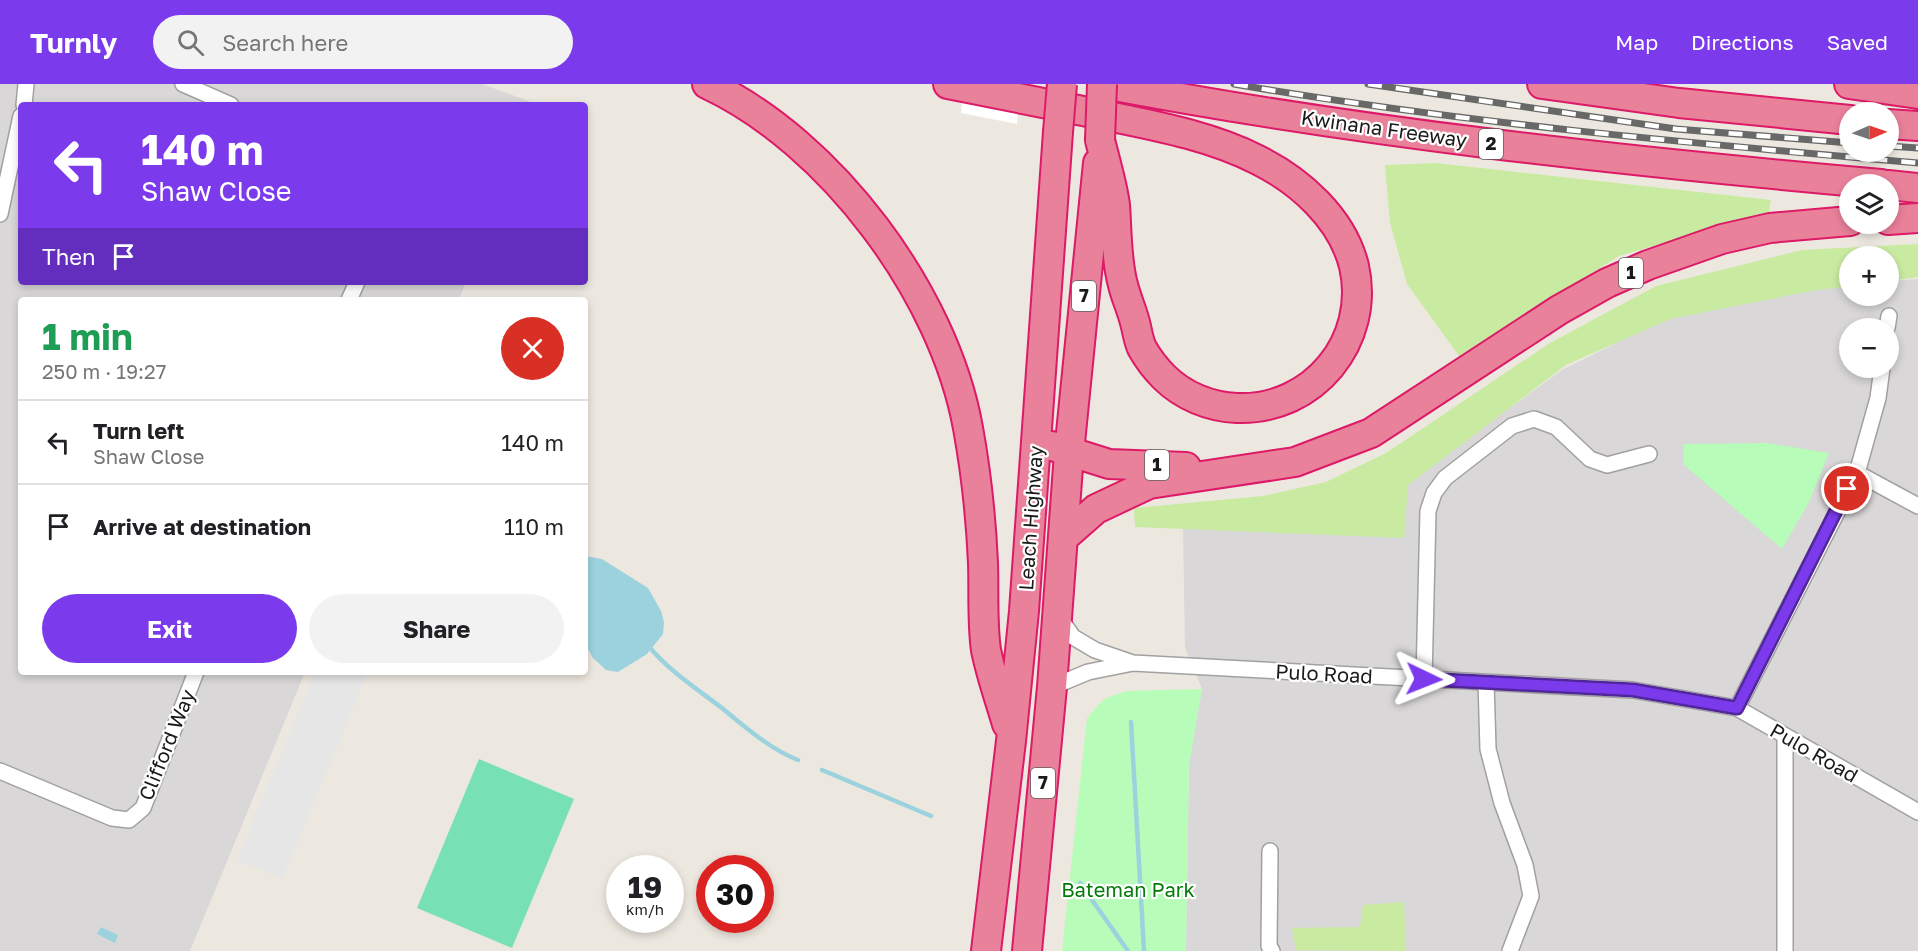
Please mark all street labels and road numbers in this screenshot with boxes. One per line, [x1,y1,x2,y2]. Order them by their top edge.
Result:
street label: Kwinana Freeway [1300,104,1469,152]
road number: 2 [1479,129,1503,159]
road number: 1 [1619,258,1643,288]
road number: 7 [1072,281,1096,311]
street label: Leach Highway [1013,445,1047,591]
road number: 1 [1145,450,1169,480]
street label: Pulo Road [1275,658,1373,688]
street label: Clifford Way [133,686,199,804]
street label: Pulo Road [1766,717,1863,787]
road number: 7 [1031,768,1055,798]

